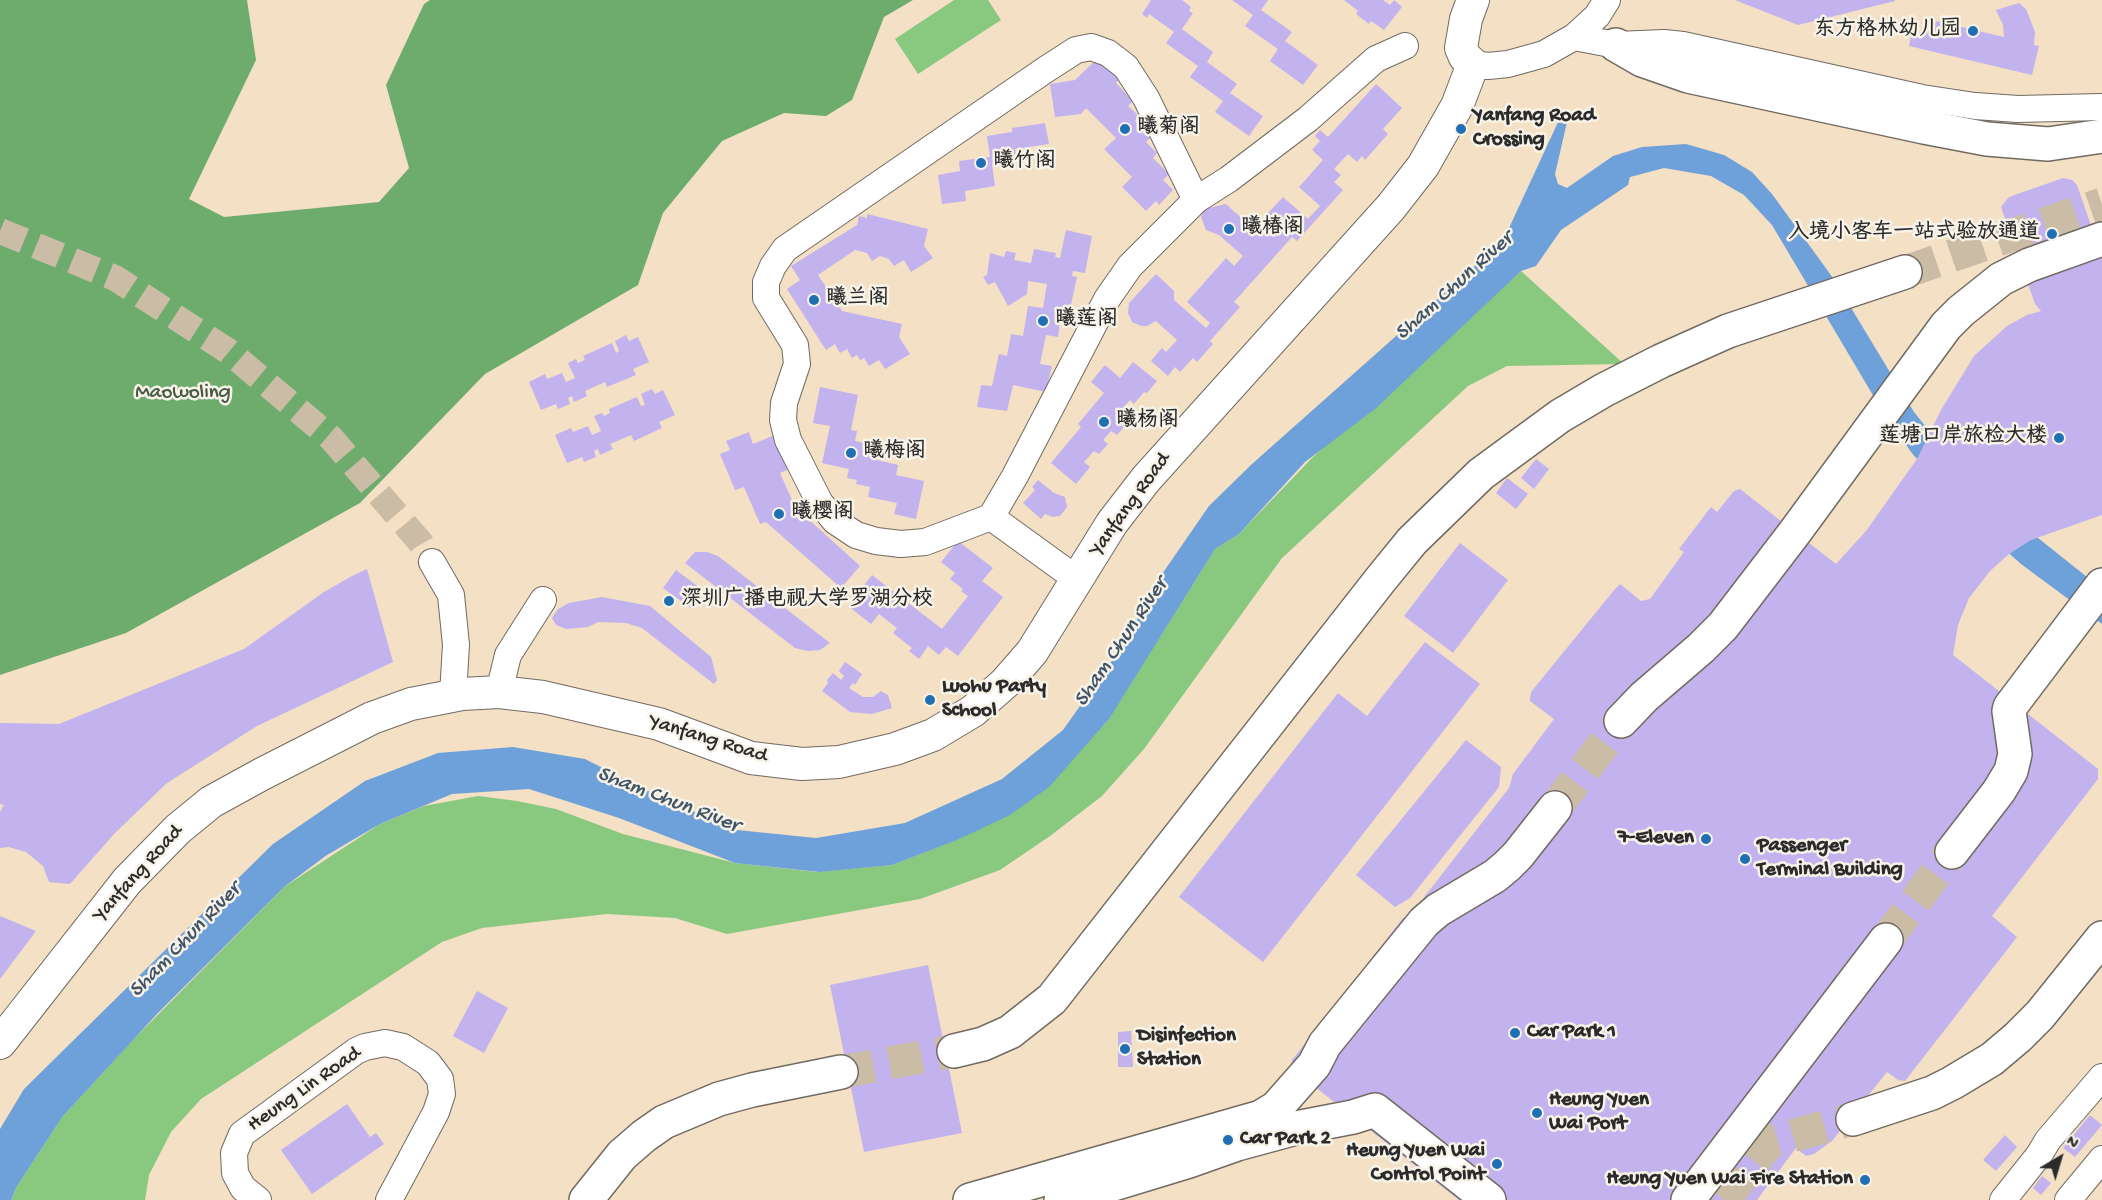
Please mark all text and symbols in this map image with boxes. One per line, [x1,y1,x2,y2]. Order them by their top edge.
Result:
place label: 东方格林幼儿园 [1814,18,1961,44]
marker: 东方格林幼儿园 [1966,24,1980,38]
place label: Yanfang Road Crossing [1473,104,1595,154]
place label: 曦菊阁 [1137,116,1200,142]
marker: 曦菊阁 [1118,122,1132,136]
marker: Yanfang Road Crossing [1454,122,1468,136]
place label: 曦竹阁 [993,150,1056,176]
marker: 曦竹阁 [974,156,988,170]
place label: 曦椿阁 [1241,216,1304,242]
place label: 入境小客车一站式验放通道 [1788,221,2040,247]
marker: 曦椿阁 [1222,222,1236,236]
water label: Sham Chun River [1390,227,1520,347]
marker: 入境小客车一站式验放通道 [2045,227,2059,241]
place label: 曦兰阁 [826,287,889,313]
marker: 曦兰阁 [807,293,821,307]
place label: 曦莲阁 [1055,308,1118,334]
marker: 曦莲阁 [1036,314,1050,328]
park label: Maowoling [135,381,231,407]
place label: 曦杨阁 [1116,409,1179,435]
marker: 曦杨阁 [1097,415,1111,429]
place label: 莲塘口岸旅检大楼 [1879,425,2047,451]
marker: 莲塘口岸旅检大楼 [2052,431,2066,445]
place label: 曦梅阁 [863,440,926,466]
marker: 曦梅阁 [844,446,858,460]
street label: Yanfang Road [1085,448,1177,562]
place label: 曦樱阁 [791,501,854,527]
marker: 曦樱阁 [772,507,786,521]
water label: Sham Chun River [1069,573,1175,713]
place label: 深圳广播电视大学罗湖分校 [681,588,933,614]
marker: 深圳广播电视大学罗湖分校 [662,594,676,608]
place label: Luohu Party School [942,675,1046,725]
marker: Luohu Party School [923,693,937,707]
street label: Yanfang Road [646,710,770,770]
water label: Sham Chun River [593,762,743,840]
street label: Yanfang Road [89,820,189,928]
place label: 7-Eleven [1618,826,1694,852]
marker: 7-Eleven [1699,832,1713,846]
place label: Passenger Terminal Building [1757,834,1903,884]
marker: Passenger Terminal Building [1738,852,1752,866]
water label: Sham Chun River [124,878,248,1004]
place label: Car Park 1 [1527,1020,1616,1046]
place label: Disinfection Station [1137,1024,1236,1074]
marker: Car Park 1 [1508,1026,1522,1040]
street label: Heung Lin Road [243,1042,367,1138]
marker: Disinfection Station [1118,1042,1132,1056]
place label: Heung Yuen Wai Port [1549,1088,1649,1138]
marker: Heung Yuen Wai Port [1530,1106,1544,1120]
place label: Car Park 2 [1240,1127,1331,1153]
north arrow [2030,1128,2090,1188]
marker: Car Park 2 [1221,1133,1235,1147]
text: N [2061,1133,2081,1154]
place label: Heung Yuen Wai Control Point [1346,1139,1485,1189]
marker: Heung Yuen Wai Control Point [1490,1157,1504,1171]
place label: Heung Yuen Wai Fire Station [1606,1167,1853,1193]
marker: Heung Yuen Wai Fire Station [1858,1173,1872,1187]

